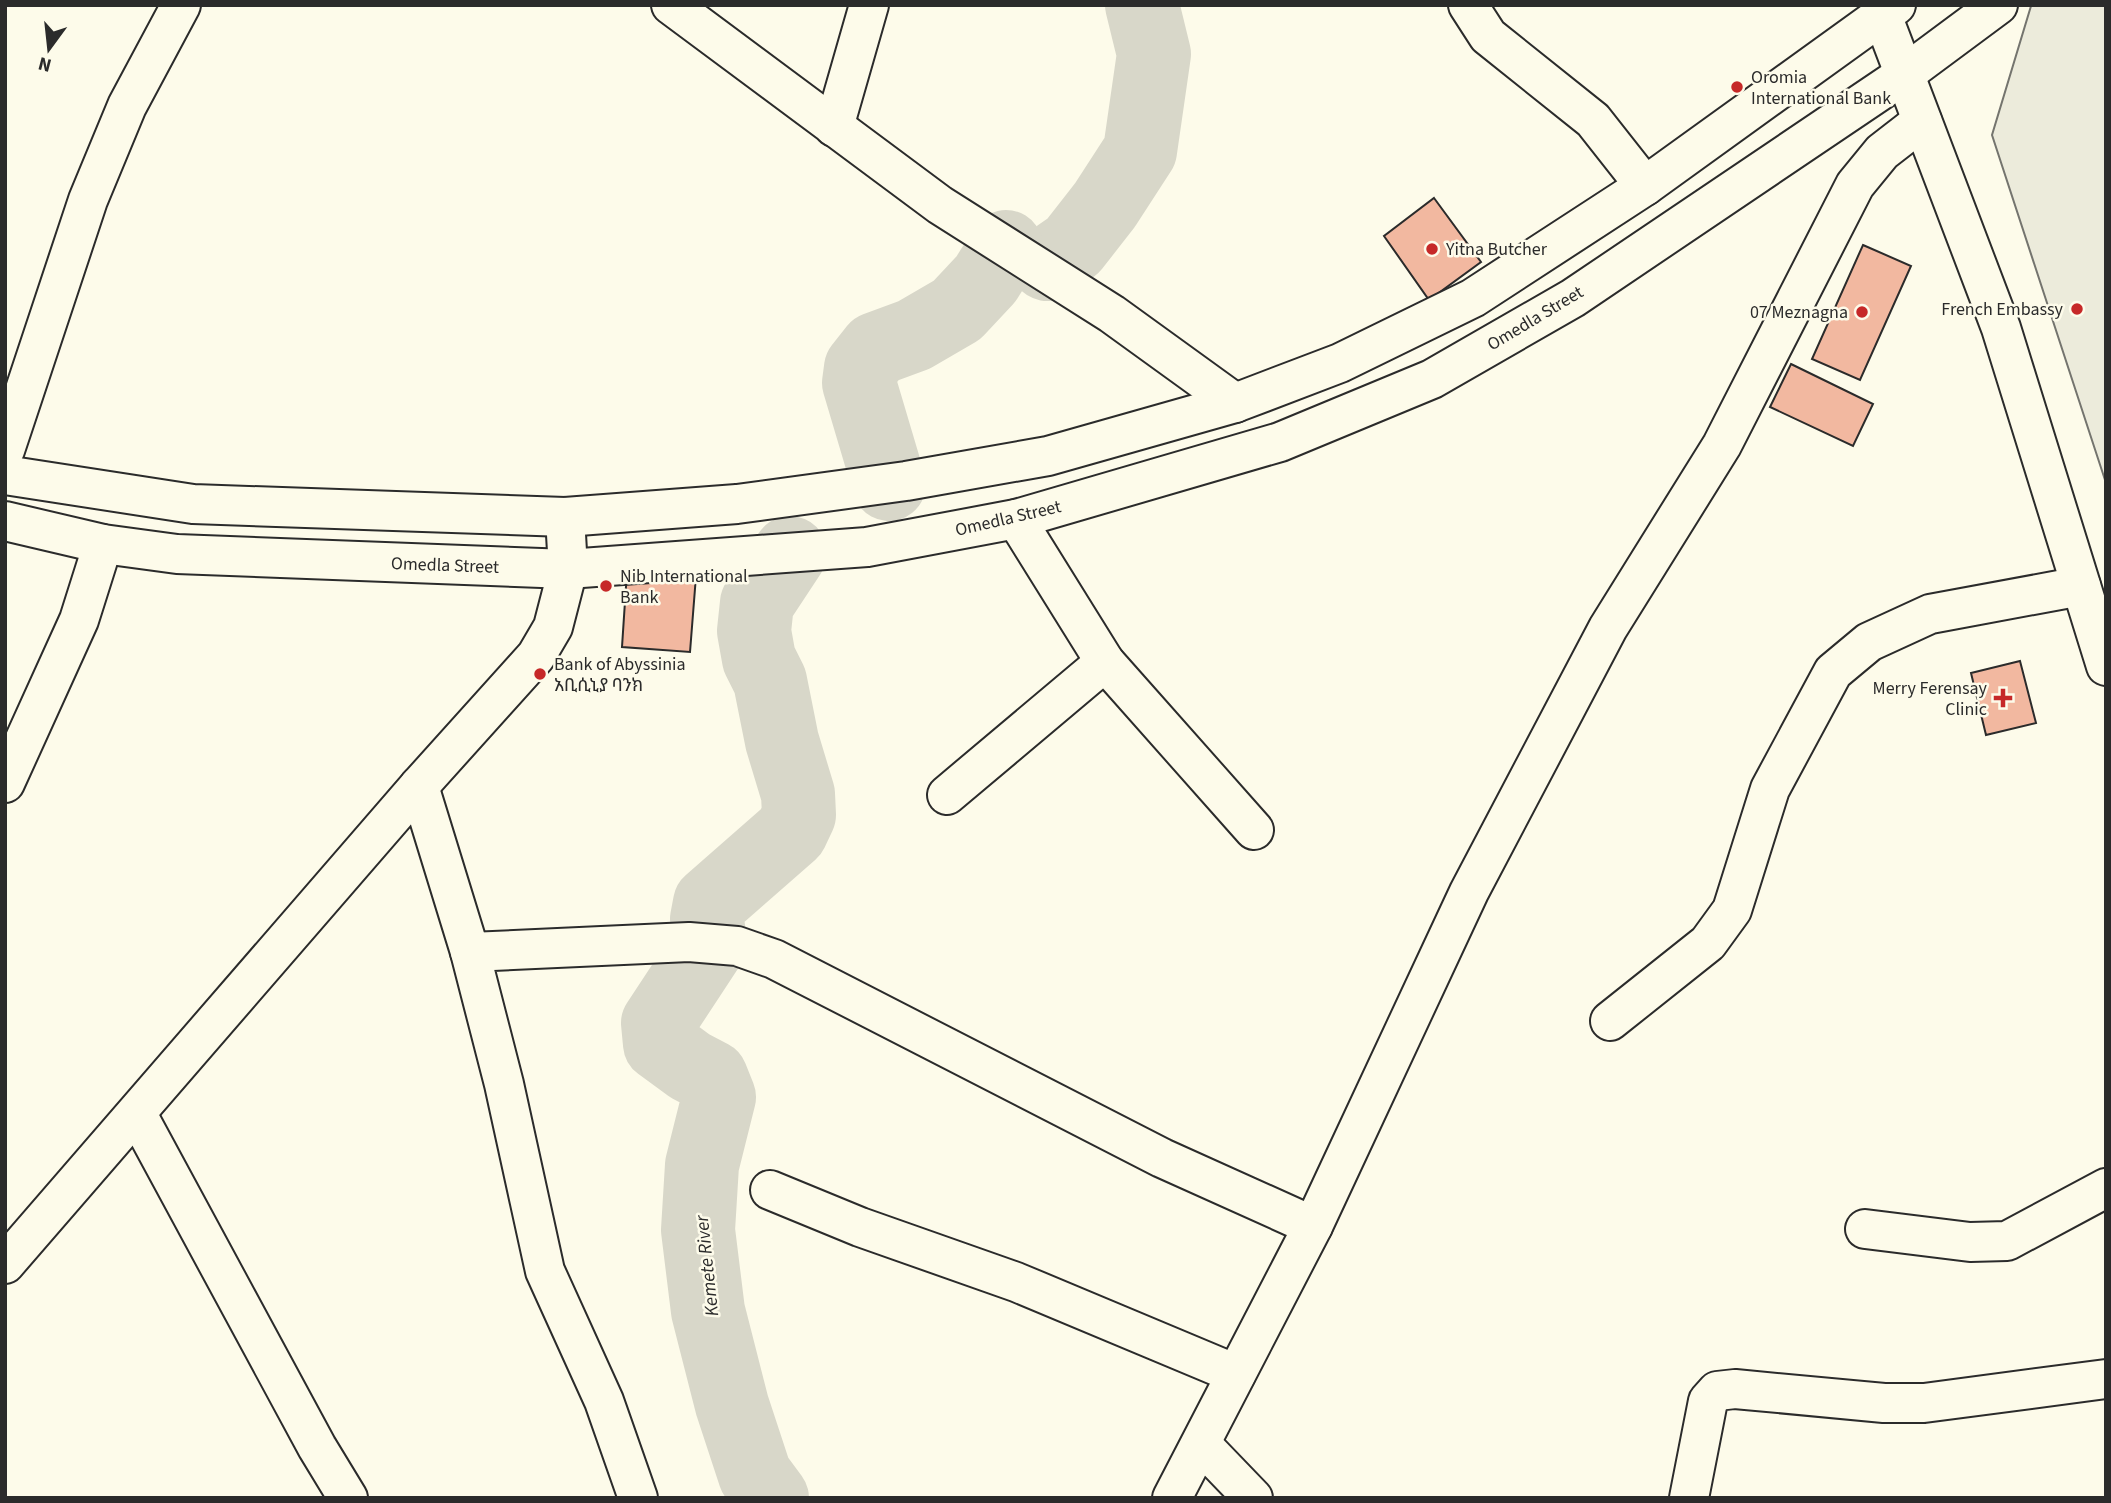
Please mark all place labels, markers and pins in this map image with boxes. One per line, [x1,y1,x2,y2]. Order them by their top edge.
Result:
place label: Oromia International Bank [1751,65,1891,111]
marker: Oromia International Bank [1729,79,1745,95]
place label: Yitna Butcher [1445,237,1548,262]
marker: Yitna Butcher [1424,241,1440,257]
place label: French Embassy [1941,297,2064,322]
place label: 07 Meznagna [1750,300,1848,325]
marker: French Embassy [2069,301,2085,317]
marker: 07 Meznagna [1854,304,1870,320]
place label: Nib International Bank [620,564,748,610]
marker: Nib International Bank [598,578,614,594]
place label: Bank of Abyssinia አቢሲኒያ ባንክ [554,652,686,698]
marker: Bank of Abyssinia አቢሲኒያ ባንክ [532,666,548,682]
place label: Merry Ferensay Clinic [1873,676,1988,722]
marker: Merry Ferensay Clinic [1993,688,2013,708]

